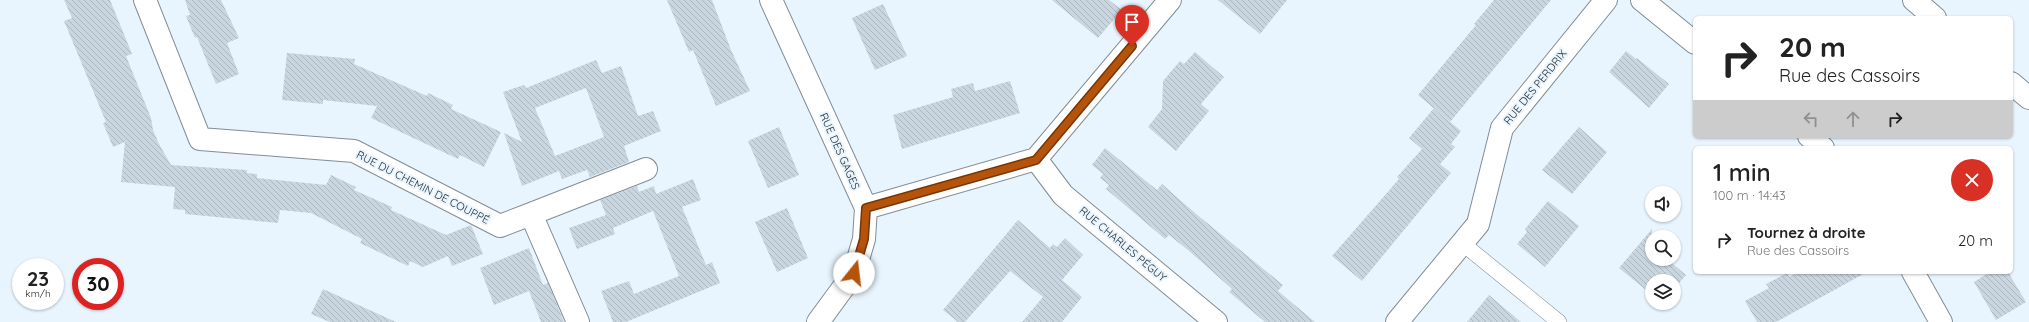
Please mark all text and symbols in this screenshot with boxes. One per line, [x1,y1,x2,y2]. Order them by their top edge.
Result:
pin [1115,5,1149,46]
icon: arrive [1121,11,1143,33]
text: 20 m [1779,29,1846,64]
icon: right [1713,32,1765,84]
street label: RUE DES PERDRIX [1500,46,1570,127]
text: Rue des Cassoirs [1779,64,1920,87]
icon: left [1800,108,1822,130]
icon: ahead [1842,108,1864,130]
icon: right [1884,108,1906,130]
street label: RUE DES GAGES [817,110,863,192]
street label: RUE DU CHEMIN DE COUPPÉ [354,147,492,227]
text: 1 min [1713,157,1771,187]
button: close [1951,159,1993,201]
map controls [1645,186,1681,310]
button: sound [1645,186,1681,222]
text: 100 m · 14:43 [1713,187,1786,203]
street label: RUE CHARLES PÉGUY [1077,203,1169,285]
text: Tournez à droite [1747,223,1866,242]
icon: right [1713,229,1735,251]
button: search [1645,230,1681,266]
text: 20 m [1958,231,1993,250]
text: Rue des Cassoirs [1747,242,1849,258]
position arrow [833,252,875,294]
speed limit sign: 30 [72,258,124,310]
text: 23 [27,266,49,291]
button: layers [1645,274,1681,310]
text: km/h [25,287,51,300]

